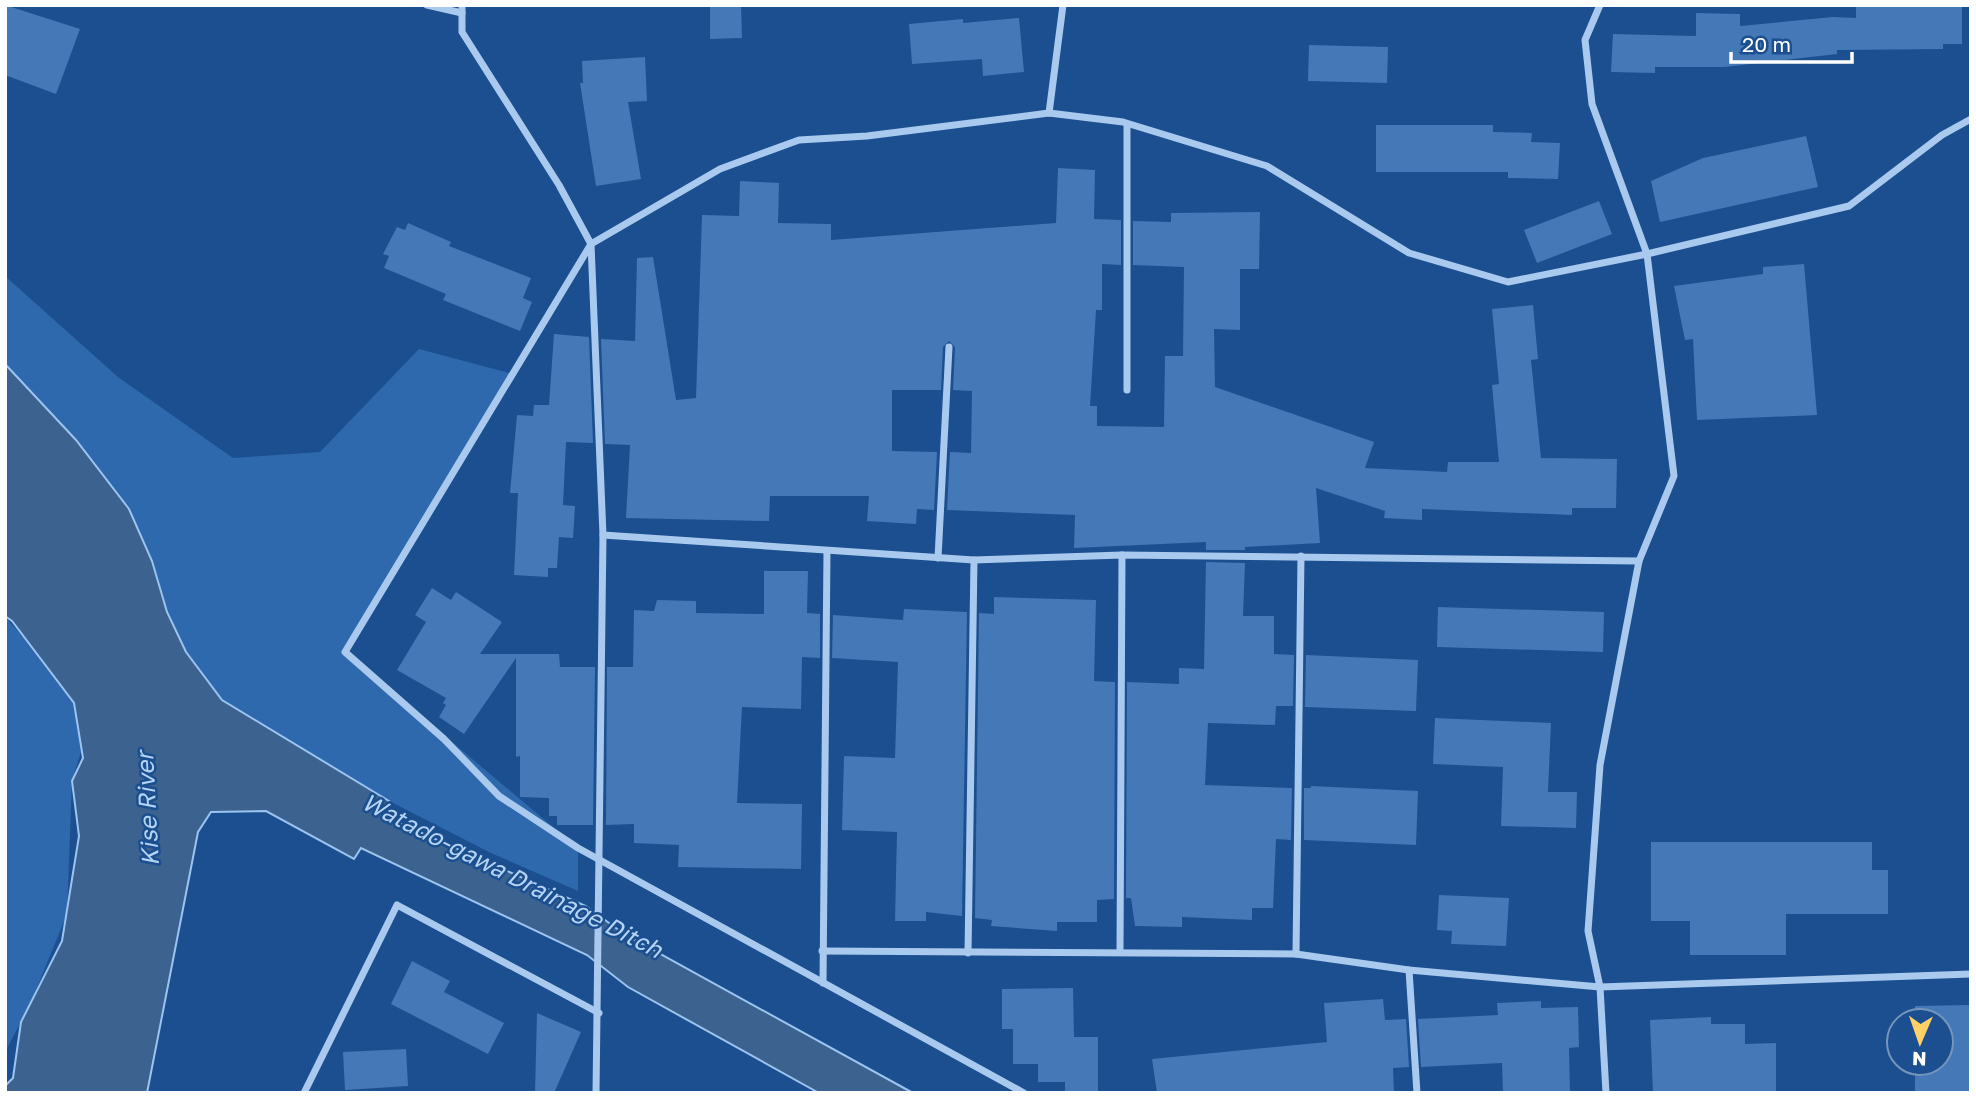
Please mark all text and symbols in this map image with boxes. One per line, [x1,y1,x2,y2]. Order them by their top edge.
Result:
scale bar [1731,21,1852,65]
text: 20 m [1742,31,1791,57]
water label: Kise River [129,747,164,867]
water label: Watado-gawa Drainage Ditch [357,786,669,965]
north arrow [1885,1007,1955,1077]
text: N [1912,1048,1927,1071]

